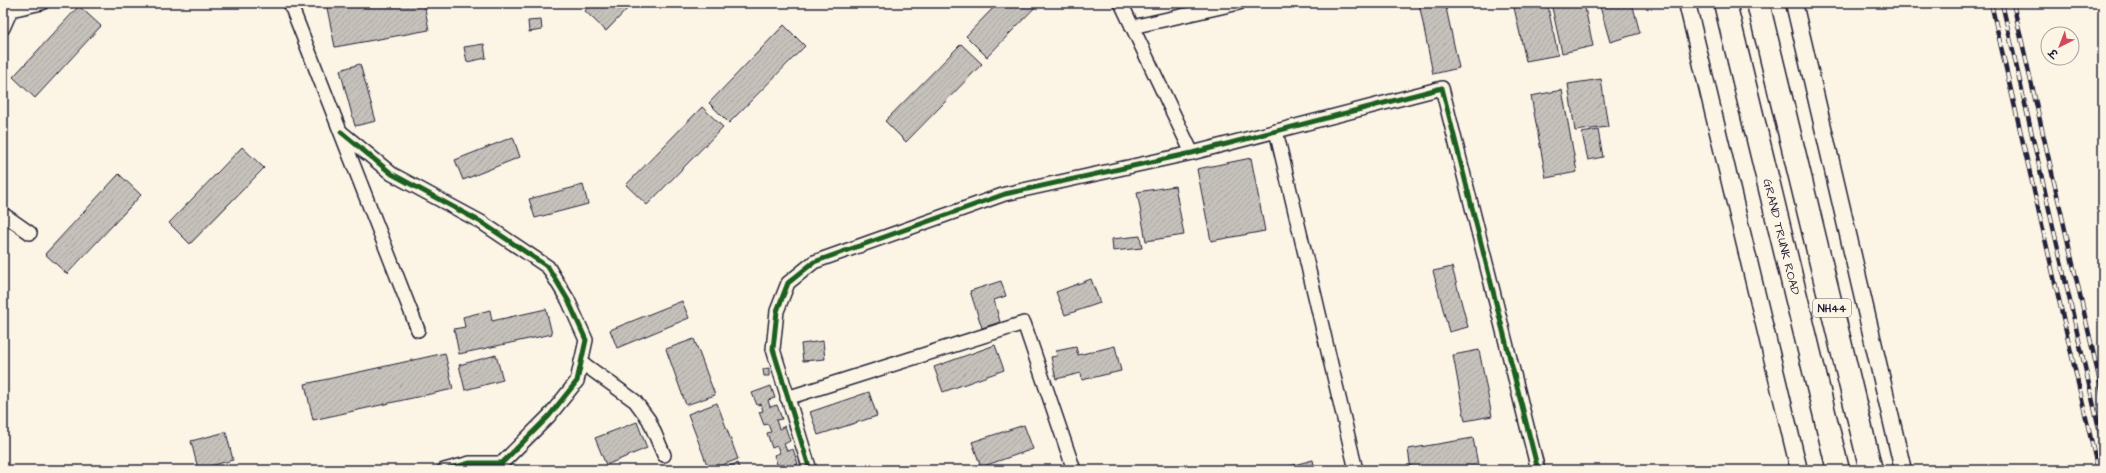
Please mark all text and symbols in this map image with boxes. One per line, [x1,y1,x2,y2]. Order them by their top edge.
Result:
north arrow [2040,26,2080,66]
text: उ [2045,44,2062,62]
street label: GRAND TRUNK ROAD [1758,177,1804,297]
road number: NH44 [1813,299,1851,317]

